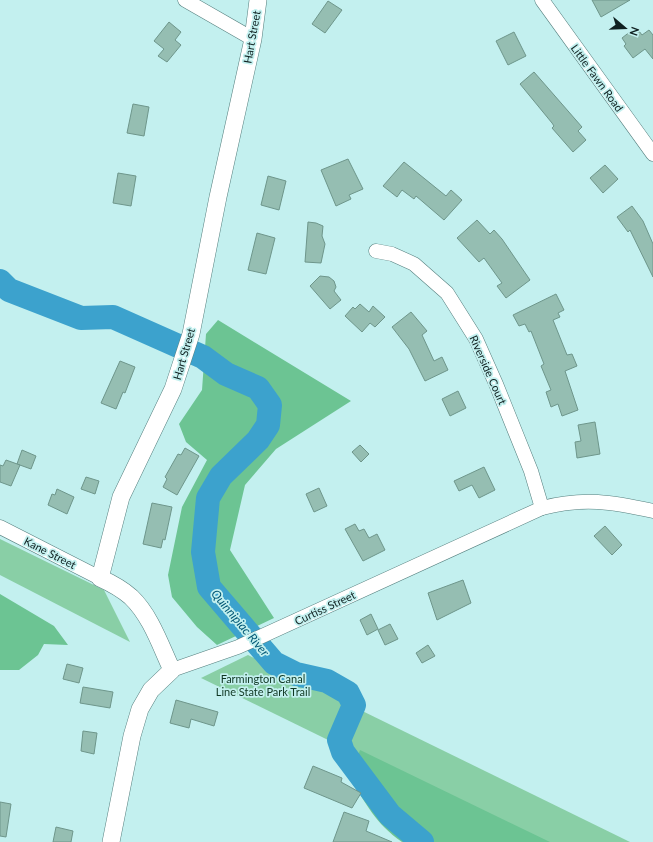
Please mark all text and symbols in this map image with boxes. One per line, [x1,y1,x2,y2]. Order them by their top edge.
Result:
north arrow [605,8,645,48]
street label: Hart Street [240,9,263,64]
text: N [627,25,642,38]
street label: Little Fawn Road [569,42,626,114]
street label: Hart Street [170,326,197,381]
street label: Riverside Court [467,333,510,407]
street label: Kane Street [22,534,78,571]
water label: Quinnipiac River [208,586,273,660]
street label: Curtiss Street [292,588,357,627]
park label: Farmington Canal Line State Park Trail [216,672,310,698]

